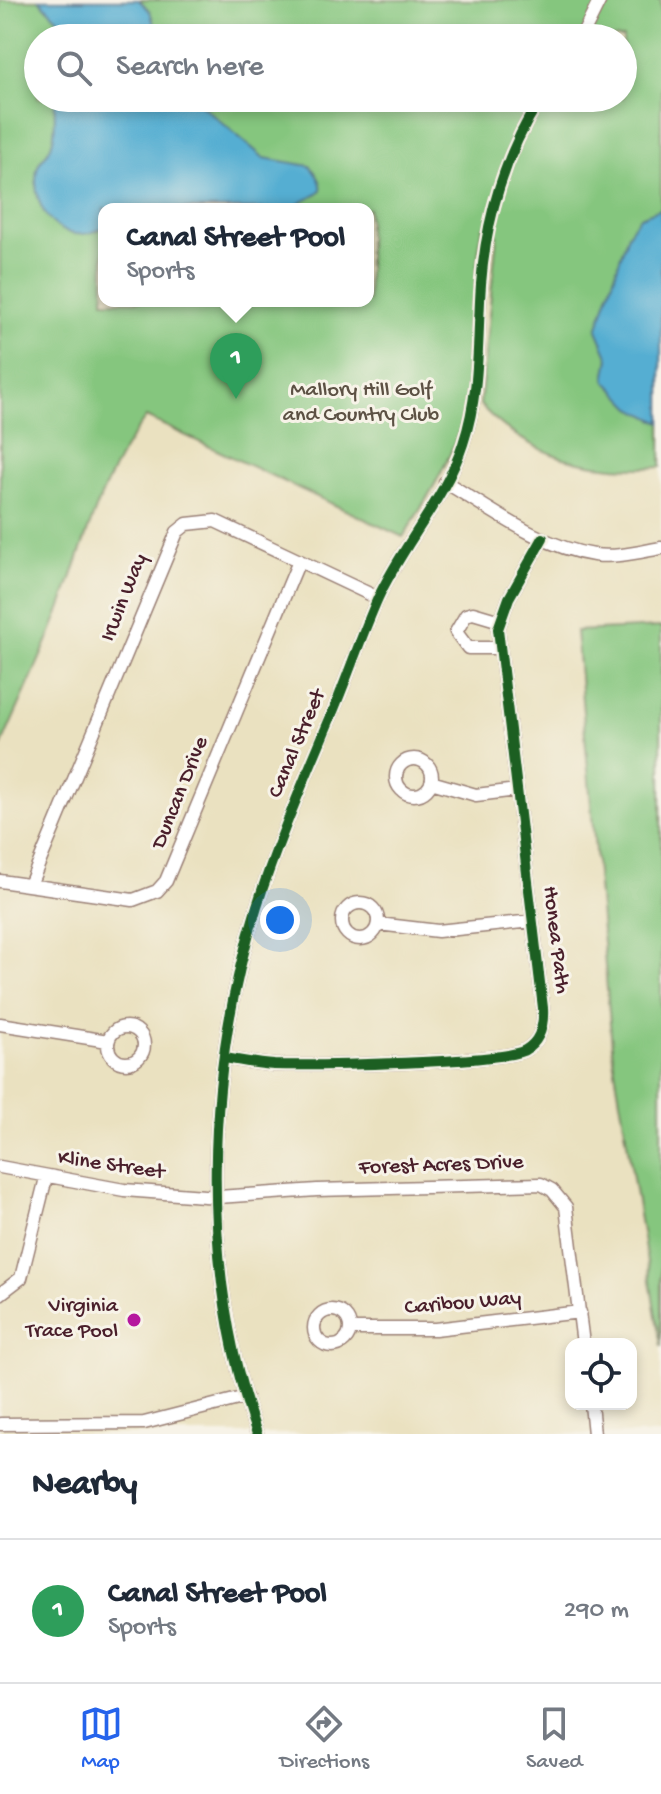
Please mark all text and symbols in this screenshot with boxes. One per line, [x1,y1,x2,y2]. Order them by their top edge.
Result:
search box [24,24,637,112]
icon: search [52,46,96,90]
text: Search here [116,51,264,86]
popup [98,203,374,307]
text: Canal Street Pool [127,222,345,257]
text: Sports [127,257,194,288]
pin: 1 [210,333,262,399]
park label: Mallory Hill Golf and Country Club [283,378,440,429]
street label: Irwin Way [96,550,154,646]
street label: Canal Street [263,684,333,802]
street label: Duncan Drive [146,733,215,855]
street label: Honea Path [535,885,575,996]
your location [260,900,300,940]
street label: Kline Street [56,1146,168,1187]
street label: Forest Acres Drive [357,1150,525,1182]
street label: Caribou Way [404,1286,523,1322]
place label: Virginia Trace Pool [24,1294,119,1345]
marker: Virginia Trace Pool [125,1311,143,1329]
map controls [565,1338,637,1410]
button: locate [565,1338,637,1410]
text: Nearby [32,1466,137,1506]
text: Canal Street Pool [108,1578,327,1613]
text: 1 [53,1596,63,1627]
text: 290 m [564,1596,629,1627]
text: Sports [108,1613,176,1644]
tab: Map [79,1702,123,1776]
tab: Directions [280,1702,369,1776]
tab: Saved [526,1702,582,1776]

